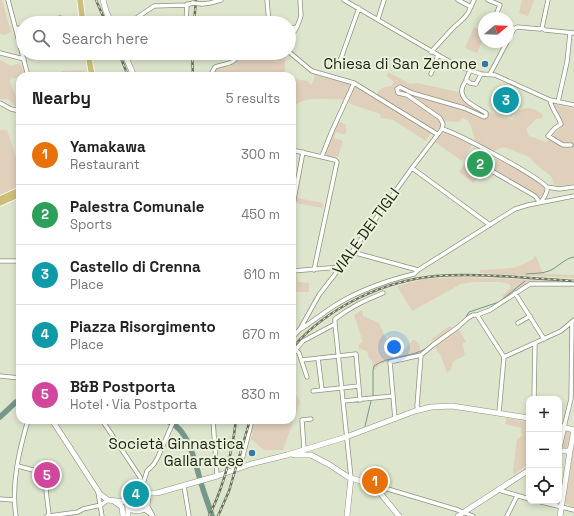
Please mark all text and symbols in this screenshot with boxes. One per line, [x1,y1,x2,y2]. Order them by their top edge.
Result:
north arrow [478,12,514,48]
search box [16,16,296,60]
icon: search [30,27,52,49]
text: Search here [62,29,148,48]
place label: Chiesa di San Zenone [323,54,477,73]
marker: Chiesa di San Zenone [480,59,490,69]
pin: 3 [493,85,519,115]
text: Nearby [32,87,91,109]
text: 5 results [226,90,280,107]
text: Yamakawa [70,137,146,156]
text: 1 [42,146,48,163]
text: 300 m [241,146,280,163]
pin: 2 [467,149,493,179]
text: Restaurant [70,156,140,173]
street label: VIALE DEI TIGLI [328,184,403,278]
text: Palestra Comunale [70,197,204,216]
text: 2 [41,206,49,223]
text: 450 m [241,206,280,223]
text: Sports [70,216,112,233]
text: Castello di Crenna [70,257,201,276]
text: 3 [41,266,49,283]
text: 610 m [244,266,280,283]
text: Place [70,276,104,293]
text: Piazza Risorgimento [70,317,216,336]
text: 4 [41,326,49,343]
text: 670 m [242,326,280,343]
text: Place [70,336,104,353]
your location [384,337,404,357]
text: B&B Postporta [70,377,175,396]
text: 5 [41,386,49,403]
text: 830 m [241,386,280,403]
text: Hotel · Via Postporta [70,396,197,413]
map controls [526,396,562,504]
button: + [526,396,562,432]
button: − [526,432,562,468]
place label: Società Ginnastica Gallaratese [109,434,244,470]
marker: Società Ginnastica Gallaratese [247,448,257,458]
pin: 5 [34,460,60,490]
pin: 1 [362,466,388,496]
button: locate [526,468,562,504]
pin: 4 [123,479,149,509]

